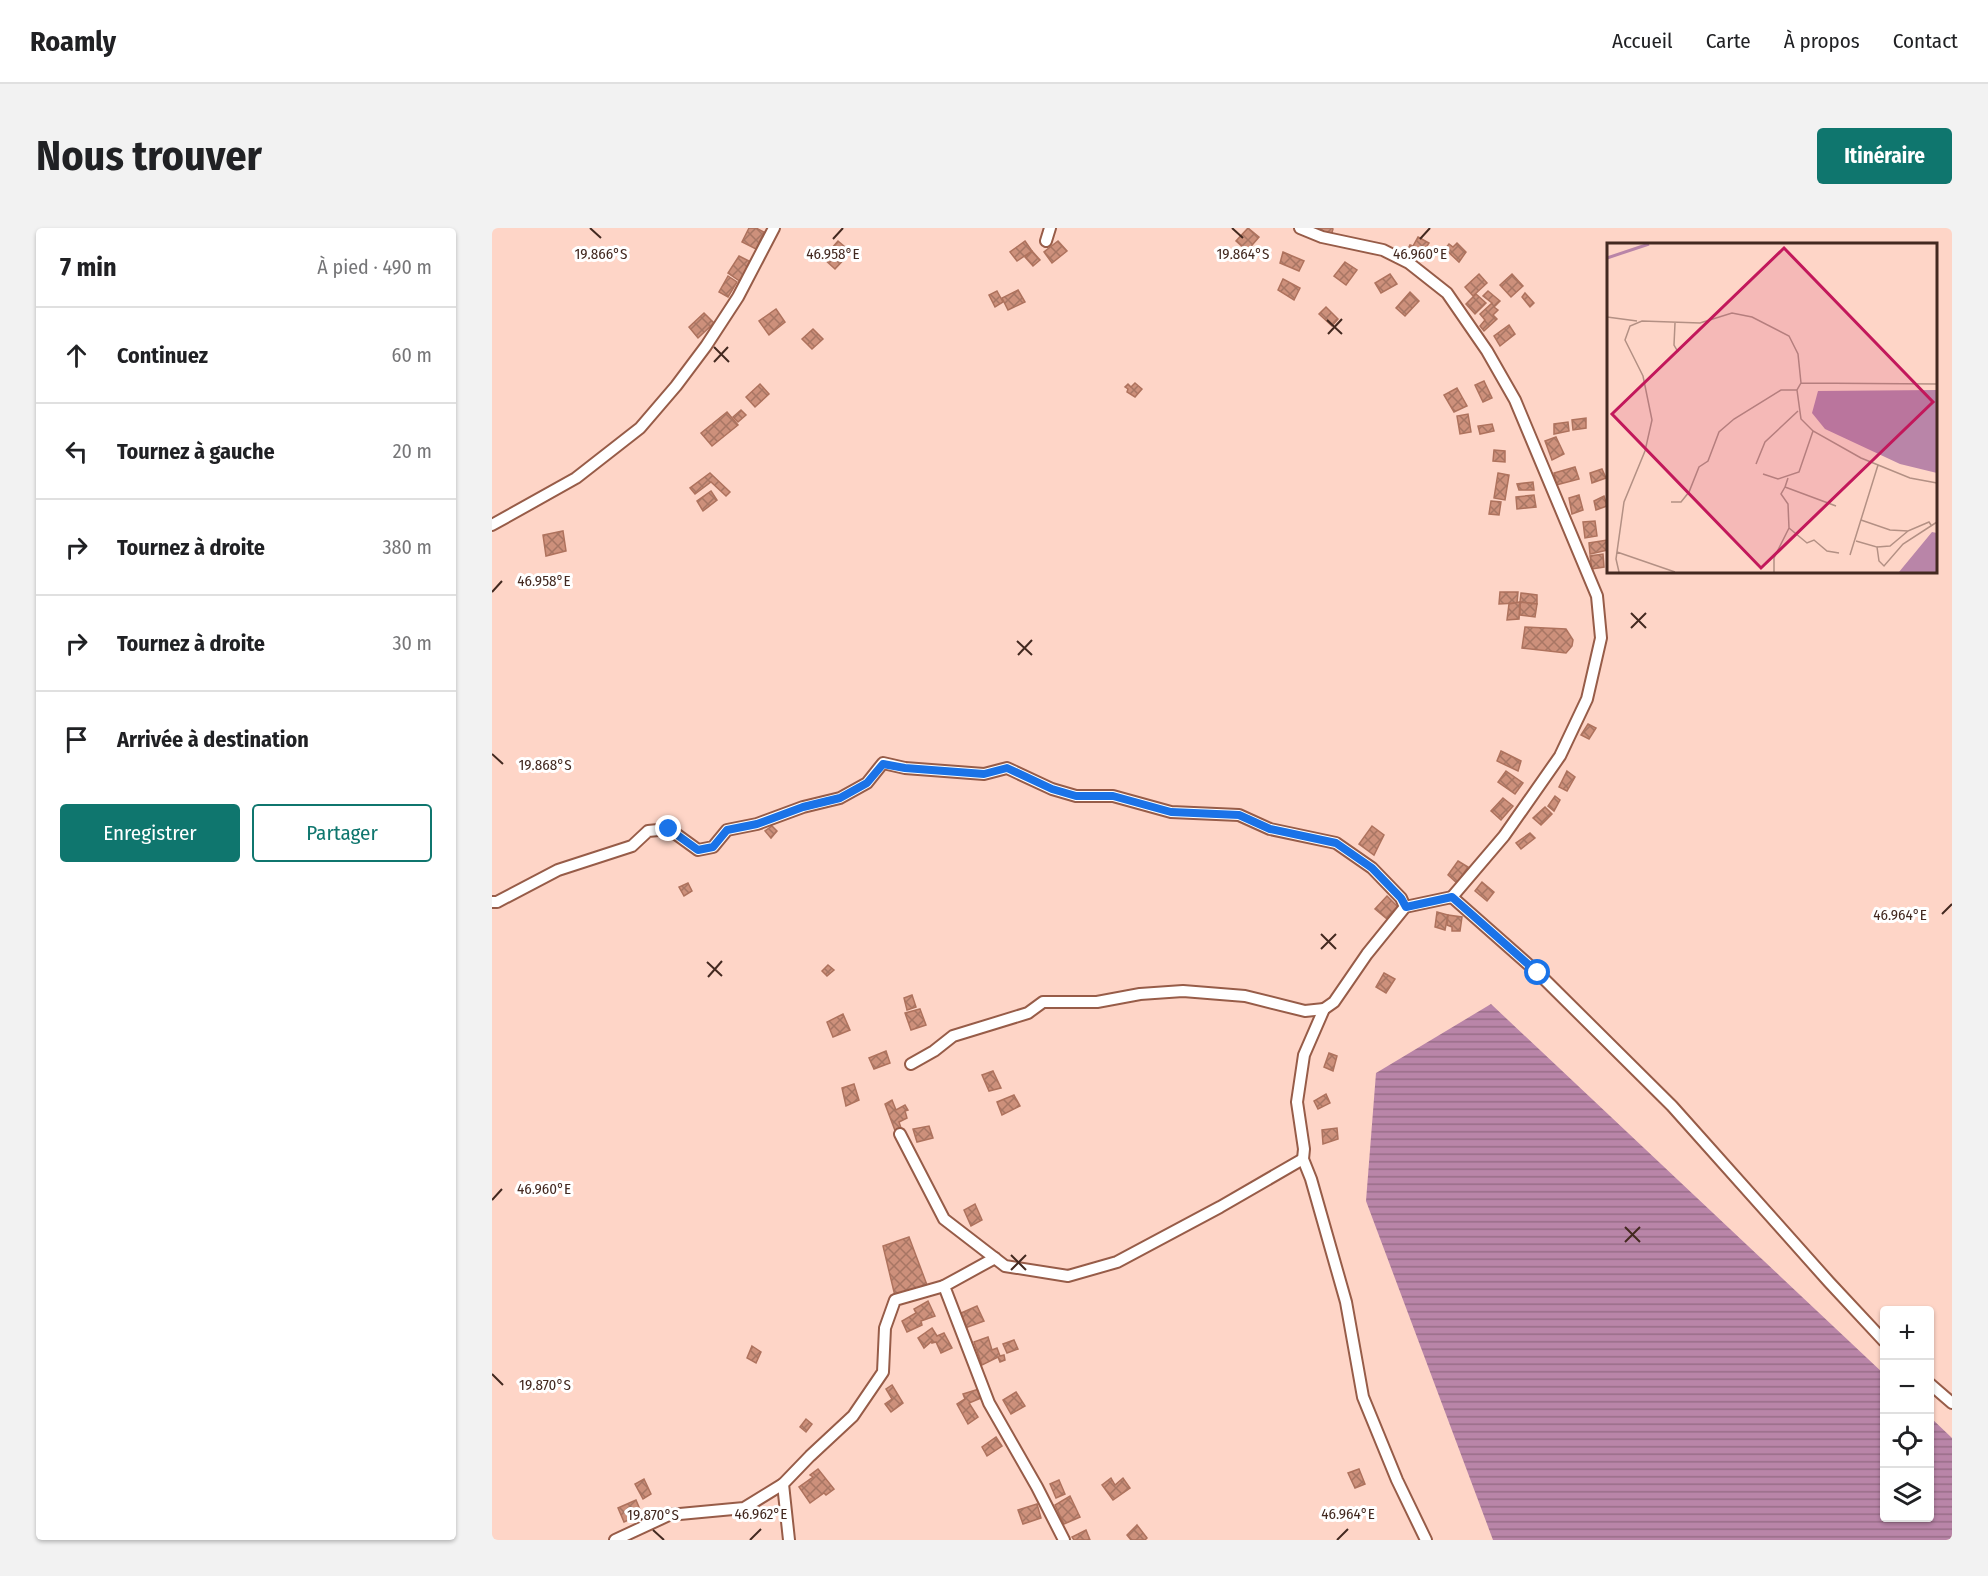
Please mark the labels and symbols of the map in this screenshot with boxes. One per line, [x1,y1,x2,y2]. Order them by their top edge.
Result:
inset map [1607,243,1937,573]
text: 19.866°S [574,245,628,263]
text: 46.958°E [806,245,860,263]
text: 19.864°S [1217,245,1270,263]
text: 46.960°E [1393,245,1447,263]
text: 46.958°E [517,572,571,590]
text: 19.868°S [518,756,572,774]
route end [655,815,681,841]
text: 46.964°E [1873,906,1927,924]
route start [1524,959,1550,985]
text: 46.960°E [517,1180,571,1198]
text: 19.870°S [519,1376,571,1394]
text: 46.962°E [735,1505,787,1523]
text: 46.964°E [1321,1505,1375,1523]
text: 19.870°S [627,1506,679,1524]

